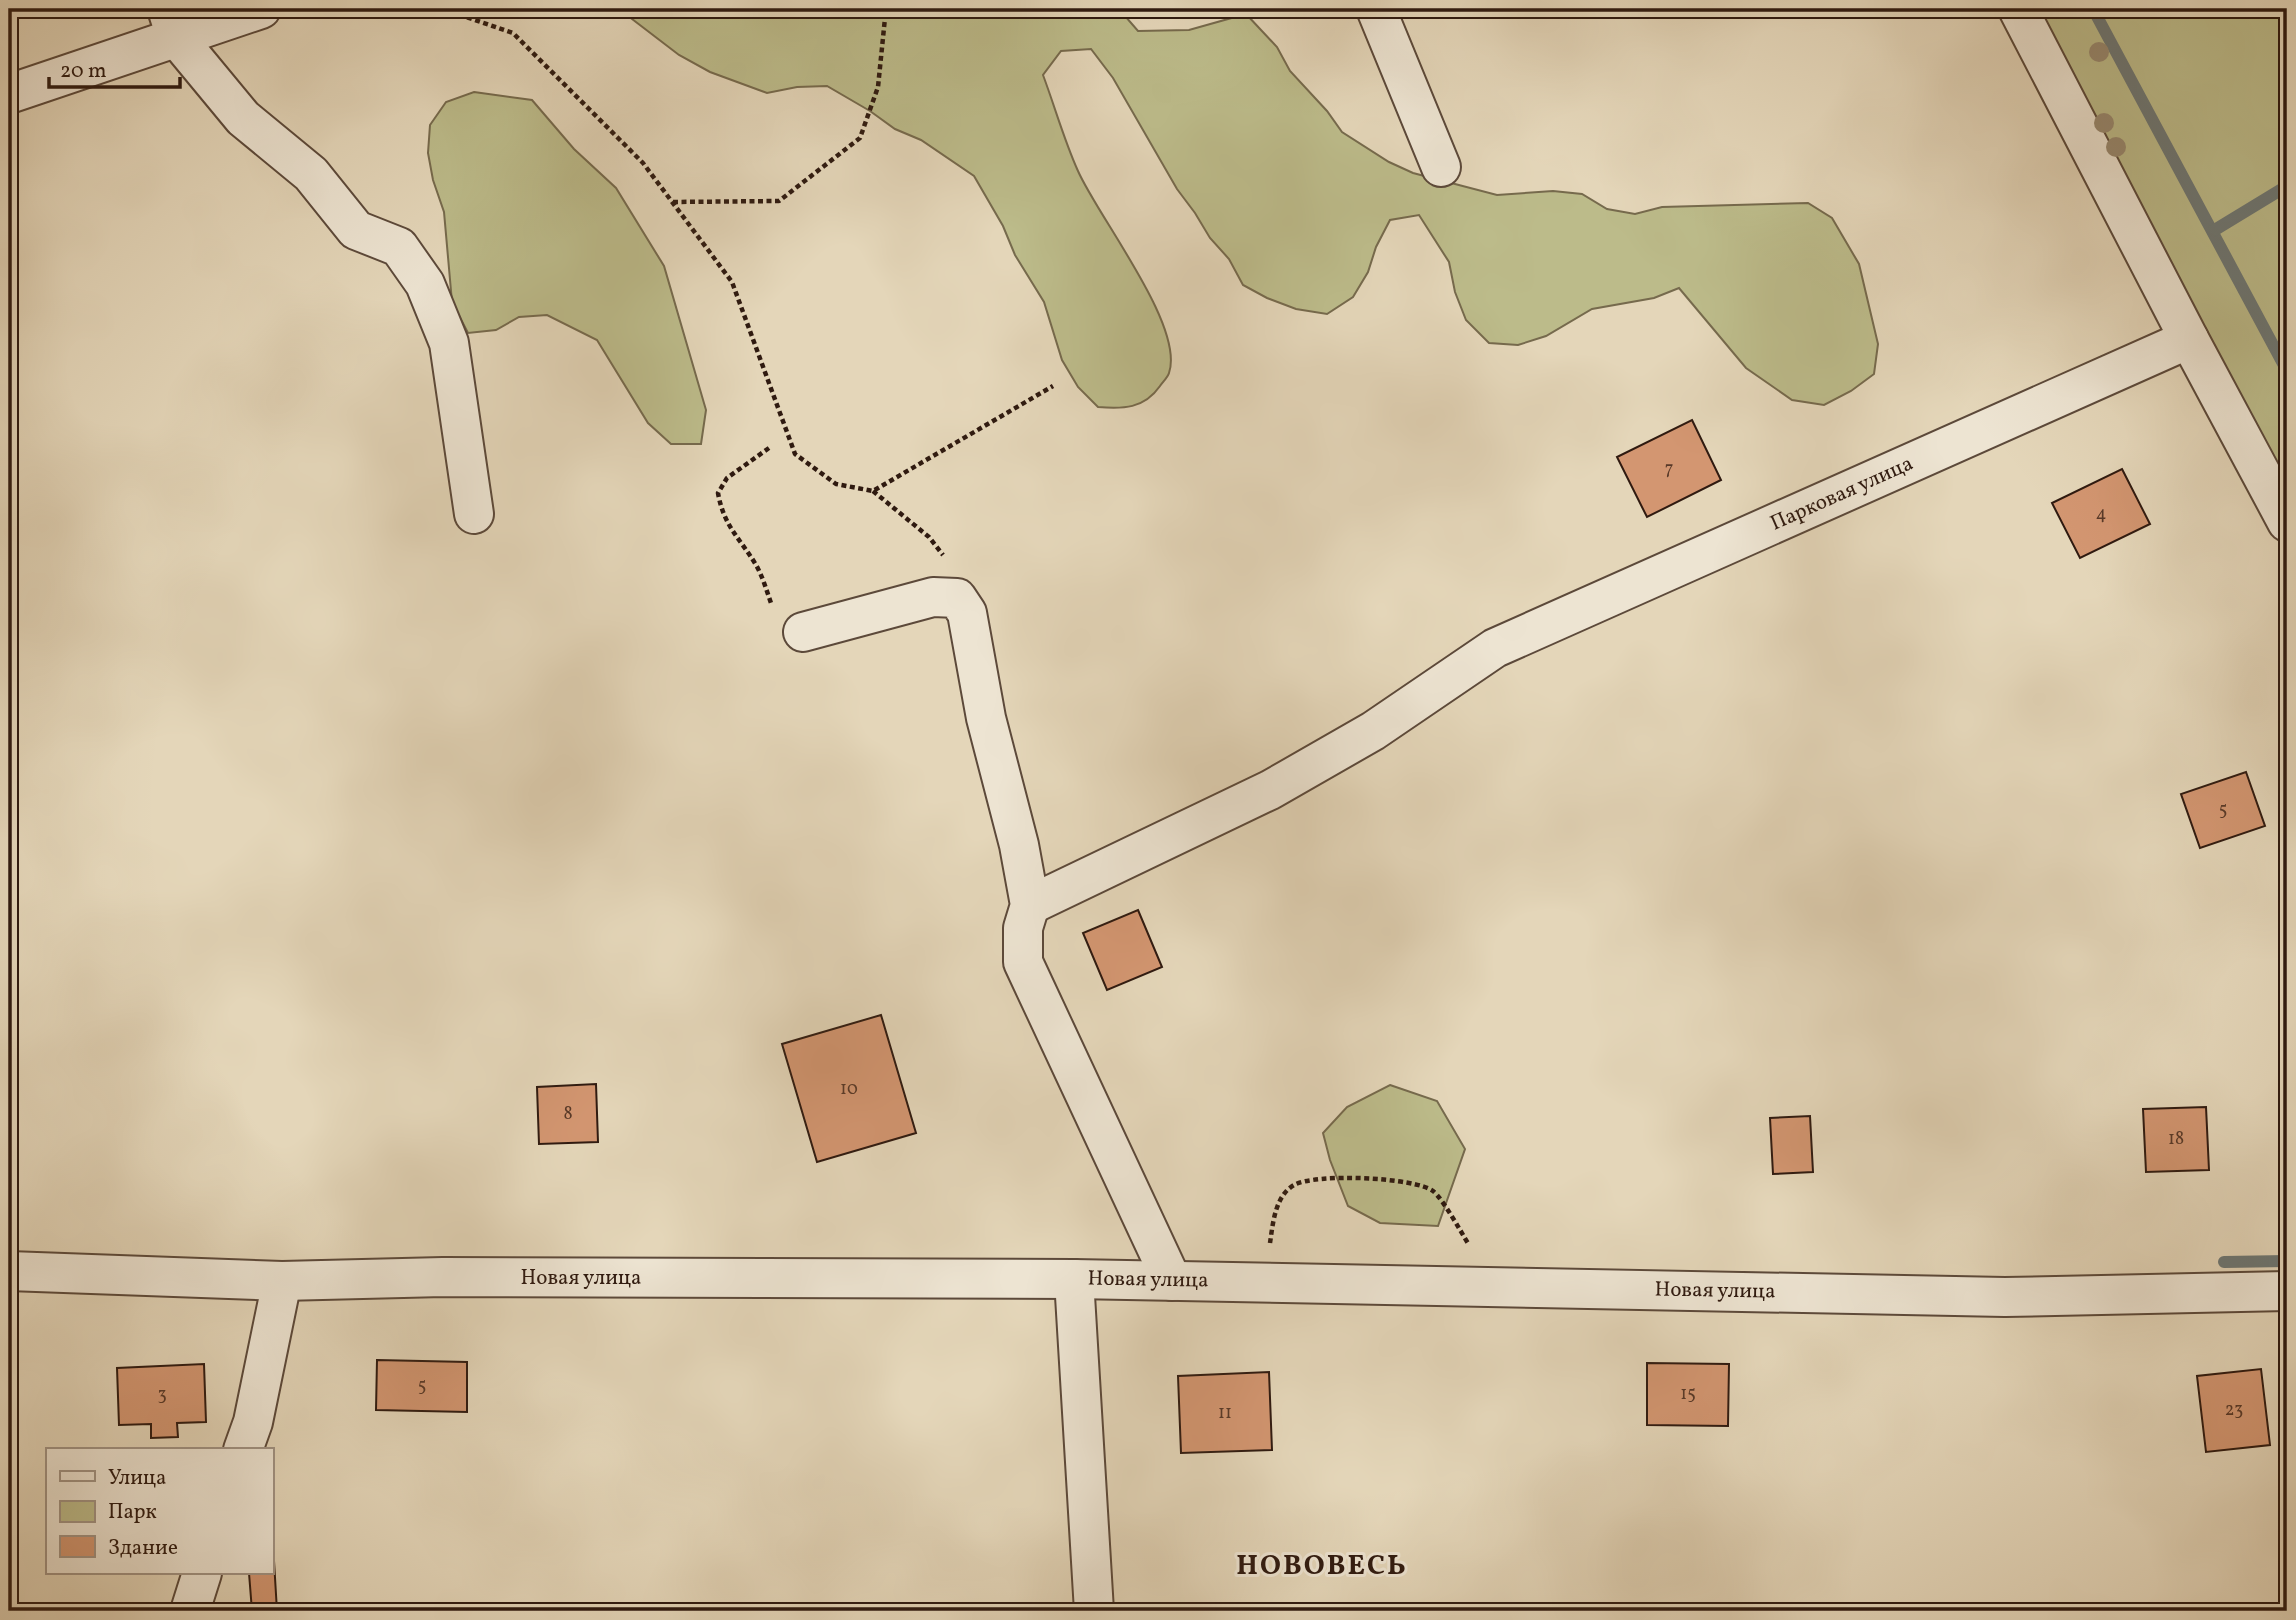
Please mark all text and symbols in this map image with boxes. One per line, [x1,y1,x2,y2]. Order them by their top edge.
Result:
scale bar [49,46,180,90]
text: 20 m [60,57,106,86]
street label: Парковая улица [1766,450,1918,538]
house number: 7 [1665,457,1673,482]
house number: 4 [2096,502,2106,527]
house number: 5 [2219,798,2227,823]
house number: 10 [840,1077,858,1102]
house number: 8 [563,1102,573,1127]
house number: 18 [2168,1127,2184,1152]
street label: Новая улица [520,1264,642,1293]
street label: Новая улица [1087,1264,1209,1296]
street label: Новая улица [1654,1275,1776,1307]
house number: 5 [418,1374,426,1399]
house number: 15 [1680,1382,1696,1407]
house number: 3 [157,1383,167,1408]
house number: 23 [2225,1398,2243,1423]
house number: 11 [1218,1401,1232,1426]
legend [46,1448,273,1574]
text: Улица [108,1464,166,1493]
text: Парк [108,1498,157,1527]
text: Здание [108,1534,178,1563]
district label: НОВОВЕСЬ [1236,1547,1408,1586]

